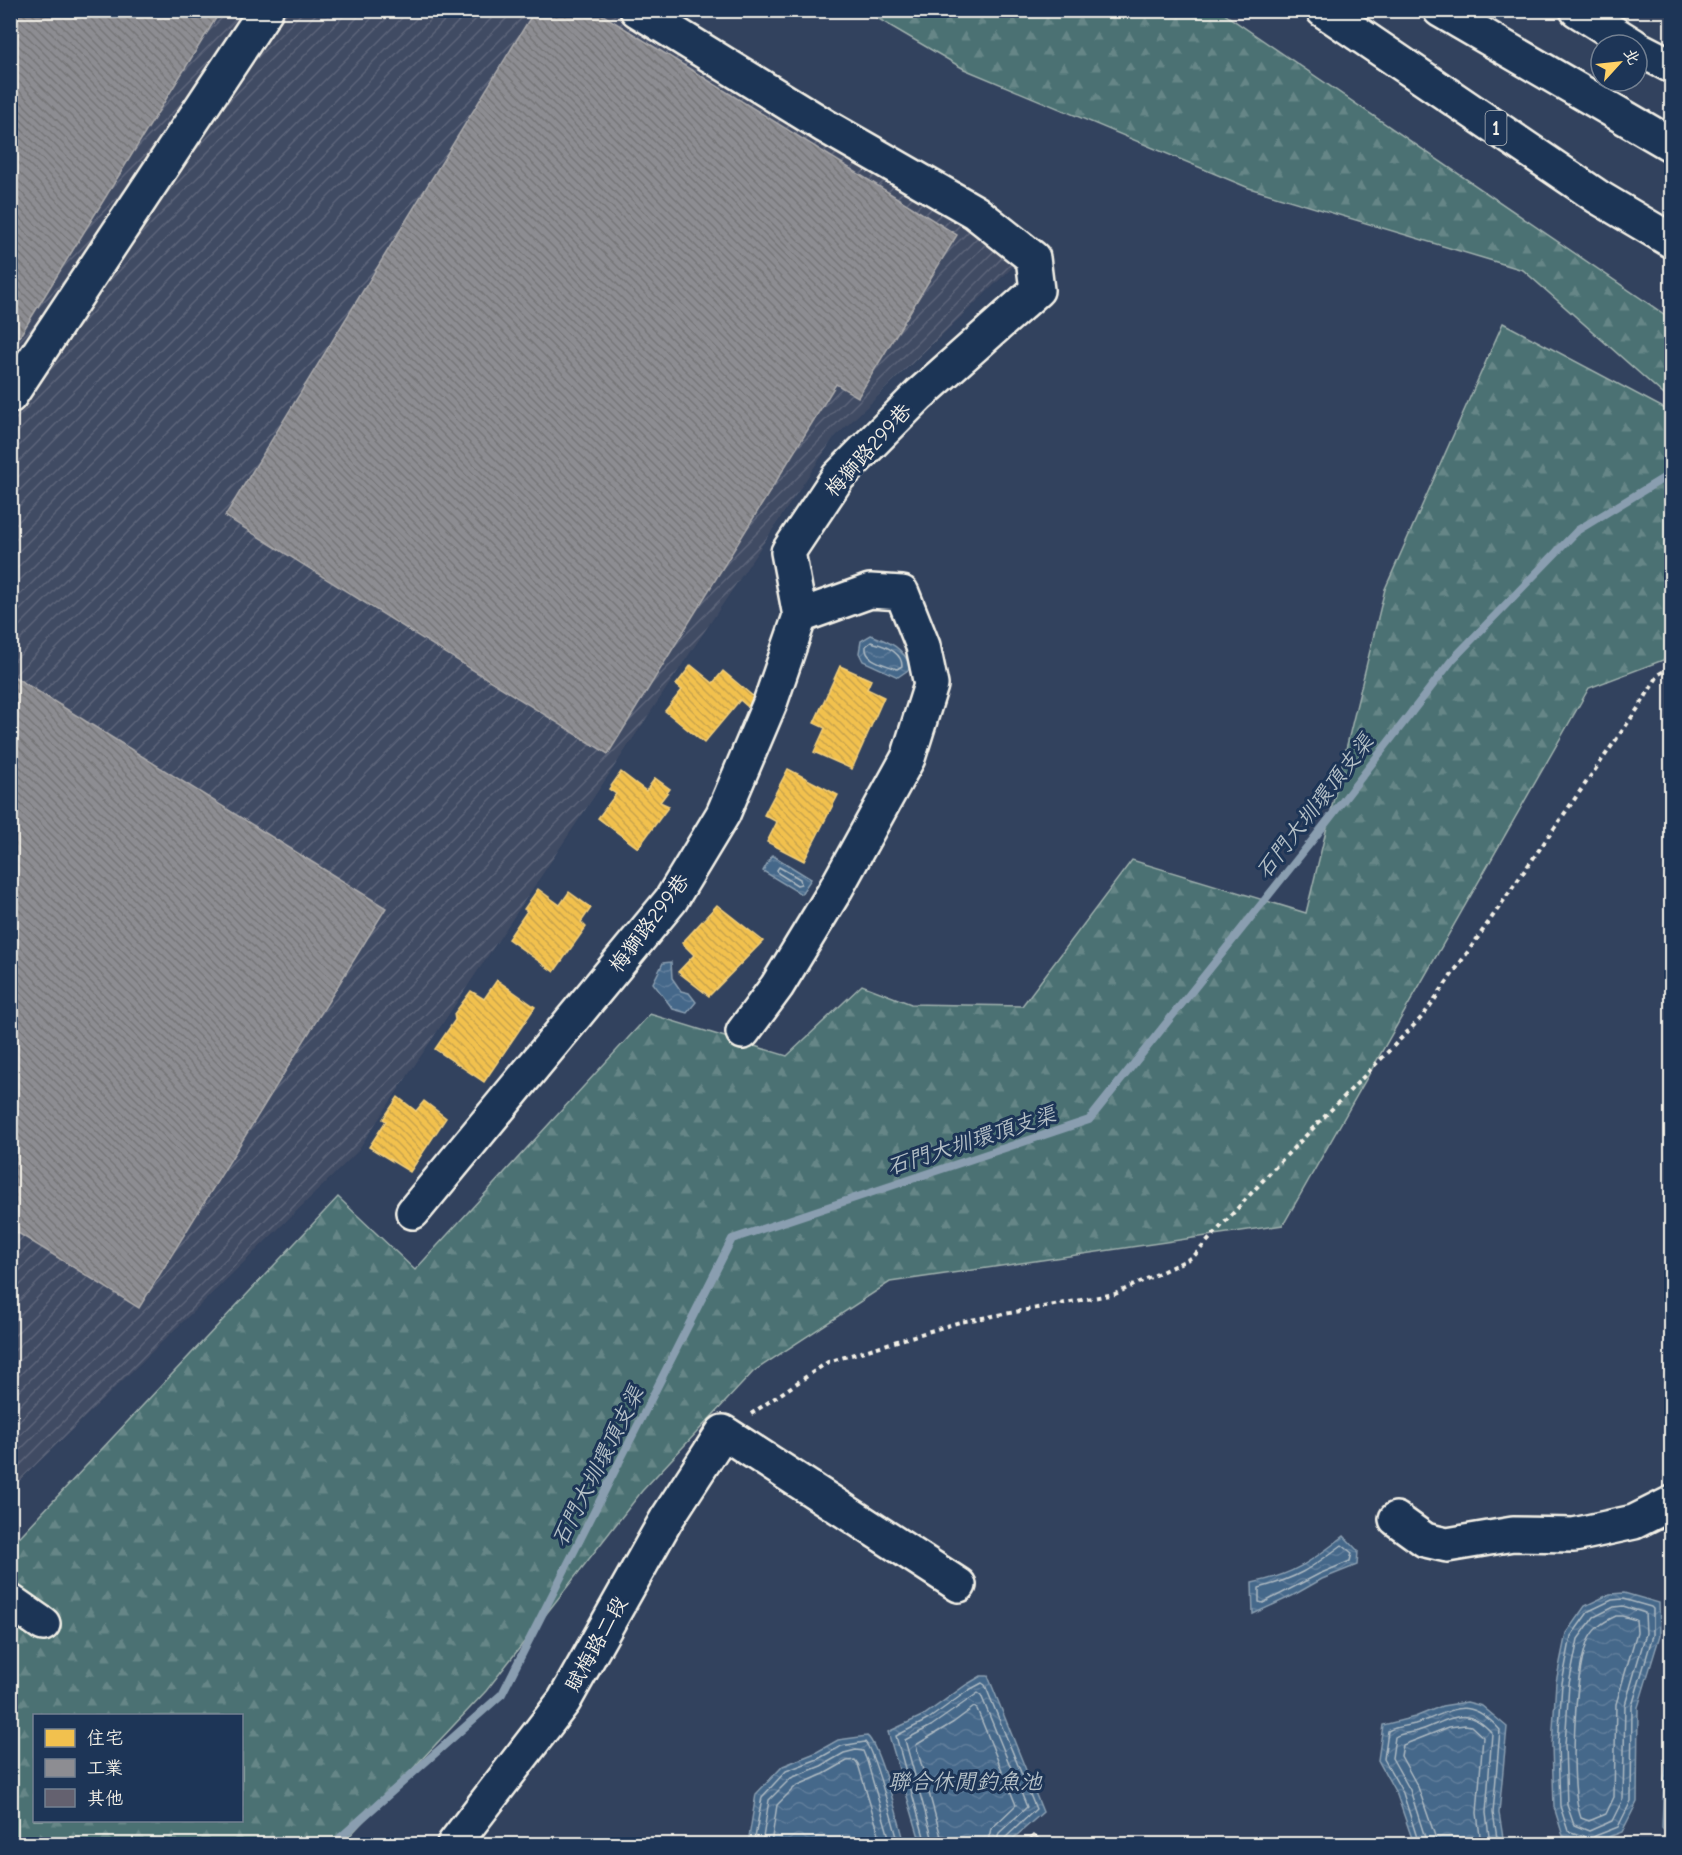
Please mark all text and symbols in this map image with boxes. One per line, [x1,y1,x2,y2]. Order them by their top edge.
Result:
north arrow [1589,33,1649,93]
text: 北 [1620,45,1643,68]
road number: 1 [1486,111,1506,145]
street label: 梅獅路299巷 [820,398,916,502]
water label: 石門大圳環頂支渠 [1250,728,1380,884]
street label: 梅獅路299巷 [604,869,694,977]
water label: 石門大圳環頂支渠 [884,1101,1061,1181]
water label: 石門大圳環頂支渠 [546,1380,650,1551]
street label: 賦梅路二段 [560,1592,632,1696]
legend [33,1714,243,1822]
text: 住宅 [87,1728,123,1749]
text: 工業 [87,1758,123,1779]
water label: 聯合休閒釣魚池 [888,1769,1043,1795]
text: 其他 [87,1788,123,1809]

